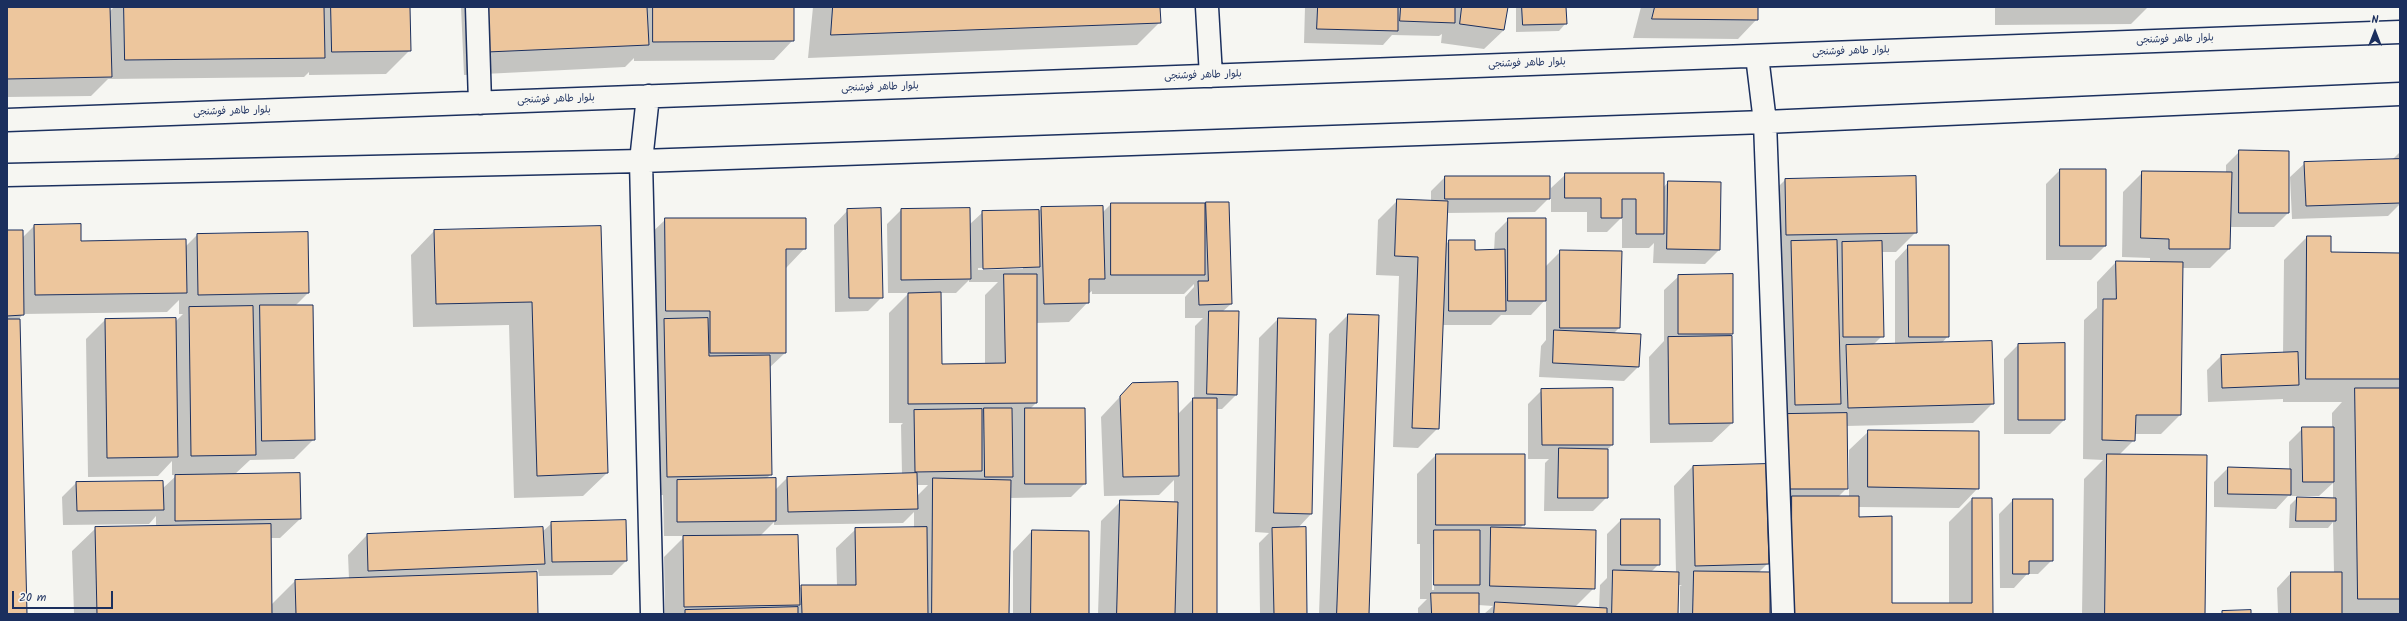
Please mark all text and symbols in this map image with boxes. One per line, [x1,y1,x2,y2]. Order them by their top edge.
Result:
text: N [2372,11,2378,29]
north arrow [2355,12,2395,52]
street label: بلوار طاهر فوشنجی [2136,33,2214,47]
street label: بلوار طاهر فوشنجی [1812,45,1890,59]
street label: بلوار طاهر فوشنجی [1488,57,1566,71]
street label: بلوار طاهر فوشنجی [1164,69,1242,83]
street label: بلوار طاهر فوشنجی [841,81,919,95]
street label: بلوار طاهر فوشنجی [517,93,595,107]
street label: بلوار طاهر فوشنجی [193,105,271,119]
scale bar [14,583,115,609]
text: 20 m [19,588,46,607]

